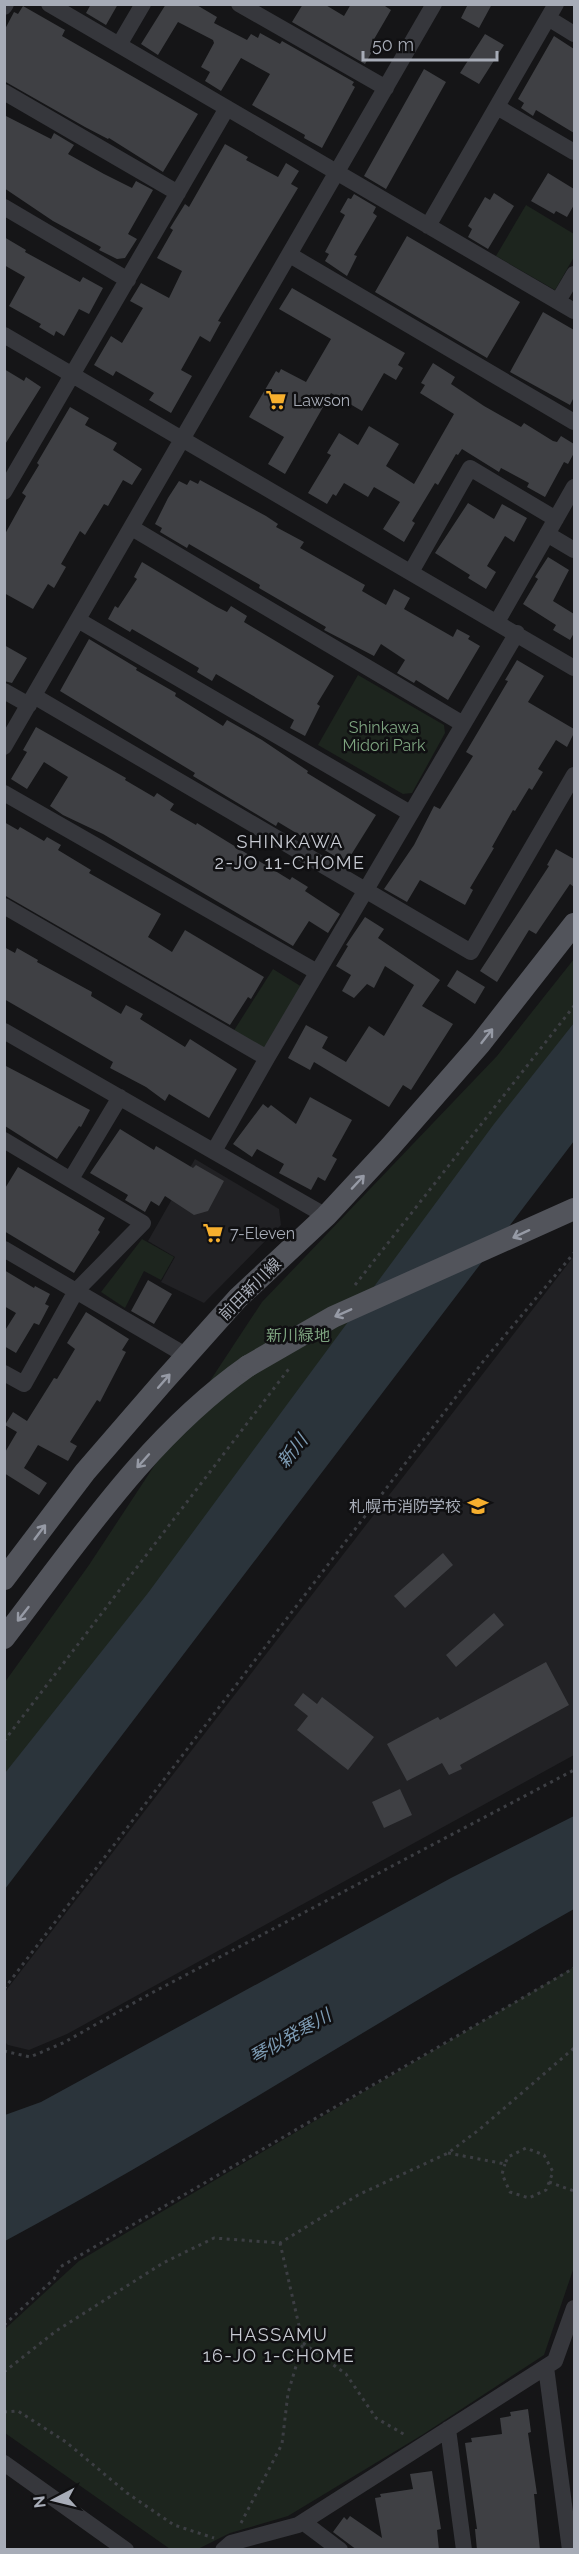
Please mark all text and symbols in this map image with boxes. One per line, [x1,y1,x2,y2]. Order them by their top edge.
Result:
scale bar [363,24,496,62]
text: 50 m [372,34,414,55]
supermarket icon: Lawson [264,388,288,412]
place label: Lawson [293,391,350,410]
park label: Shinkawa Midori Park [343,718,426,755]
district label: SHINKAWA 2-JO 11-CHOME [215,831,365,873]
one-way arrow [481,1028,494,1044]
one-way arrow [351,1174,365,1189]
supermarket icon: 7-Eleven [201,1221,225,1245]
place label: 7-Eleven [230,1224,295,1243]
one-way arrow [513,1229,531,1240]
street label: 前田新川線 [215,1254,285,1324]
one-way arrow [334,1308,352,1319]
park label: 新川緑地 [266,1326,330,1345]
one-way arrow [157,1374,171,1389]
water label: 新川 [273,1429,313,1472]
one-way arrow [136,1453,150,1468]
school or university icon: 札幌市消防学校 [466,1494,490,1518]
place label: 札幌市消防学校 [349,1497,461,1516]
one-way arrow [33,1524,46,1540]
one-way arrow [16,1606,29,1622]
water label: 琴似発寒川 [246,2003,336,2068]
district label: HASSAMU 16-JO 1-CHOME [203,2324,355,2366]
north arrow [24,2470,84,2530]
text: N [29,2495,50,2509]

